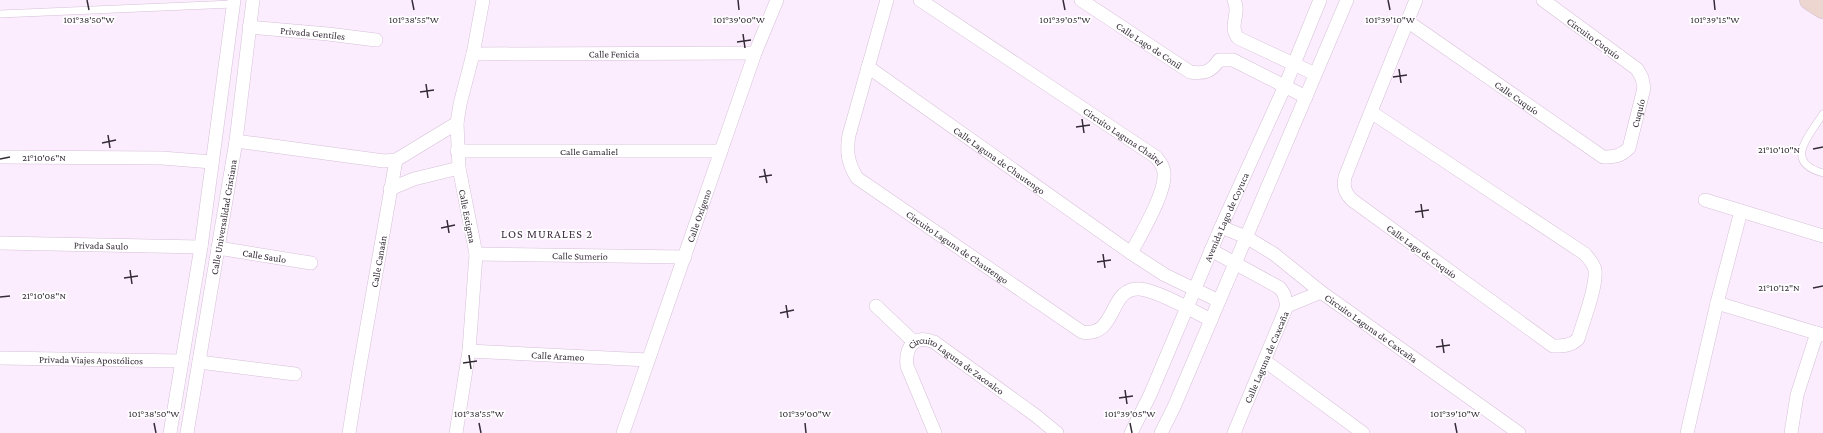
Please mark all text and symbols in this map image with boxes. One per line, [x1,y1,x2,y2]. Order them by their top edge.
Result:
text: 101°38'50"W [64,14,115,25]
text: 101°38'55"W [389,14,440,25]
text: 101°39'00"W [713,14,766,25]
text: 101°39'05"W [1040,14,1091,25]
text: 101°39'10"W [1365,14,1416,25]
text: 101°39'15"W [1691,14,1740,25]
street label: Circuito Cuquío [1565,15,1623,61]
street label: Calle Lago de Conil [1114,20,1184,71]
street label: Privada Gentiles [280,25,346,42]
street label: Calle Fenicia [589,48,640,60]
street label: Calle Cuquío [1493,79,1541,117]
street label: Cuquío [1629,98,1647,129]
street label: Circuito Laguna Chairel [1081,105,1166,168]
street label: Calle Laguna de Chautengo [951,124,1047,196]
text: 21°10'10"N [1758,144,1801,155]
street label: Calle Gamaliel [560,146,618,157]
text: 21°10'06"N [22,152,66,163]
street label: Calle Universalidad Cristiana [209,158,239,275]
street label: Avenida Lago de Coyuca [1202,171,1251,264]
street label: Calle Estigma [457,188,478,244]
street label: Calle Oxígeno [685,188,713,244]
street label: Circuito Laguna de Chautengo [904,208,1010,286]
street label: Calle Lago de Cuquío [1385,222,1459,281]
district label: LOS MURALES 2 [501,227,593,241]
street label: Calle Canaán [369,234,389,288]
street label: Privada Saulo [74,239,128,252]
street label: Calle Saulo [242,247,287,265]
street label: Calle Sumerio [552,250,608,262]
text: 21°10'12"N [1758,282,1800,293]
text: 21°10'08"N [22,290,66,301]
street label: Circuito Laguna de Caxcaña [1323,292,1420,365]
street label: Calle Laguna de Caxcaña [1242,309,1291,405]
street label: Circuito Laguna de Zacoalco [906,334,1006,397]
street label: Calle Arameo [531,349,585,363]
street label: Privada Viajes Apostólicos [39,354,143,366]
text: 101°38'50"W [129,408,180,419]
text: 101°38'55"W [454,408,505,419]
text: 101°39'00"W [779,408,832,419]
text: 101°39'05"W [1105,408,1156,419]
text: 101°39'10"W [1430,408,1481,419]

